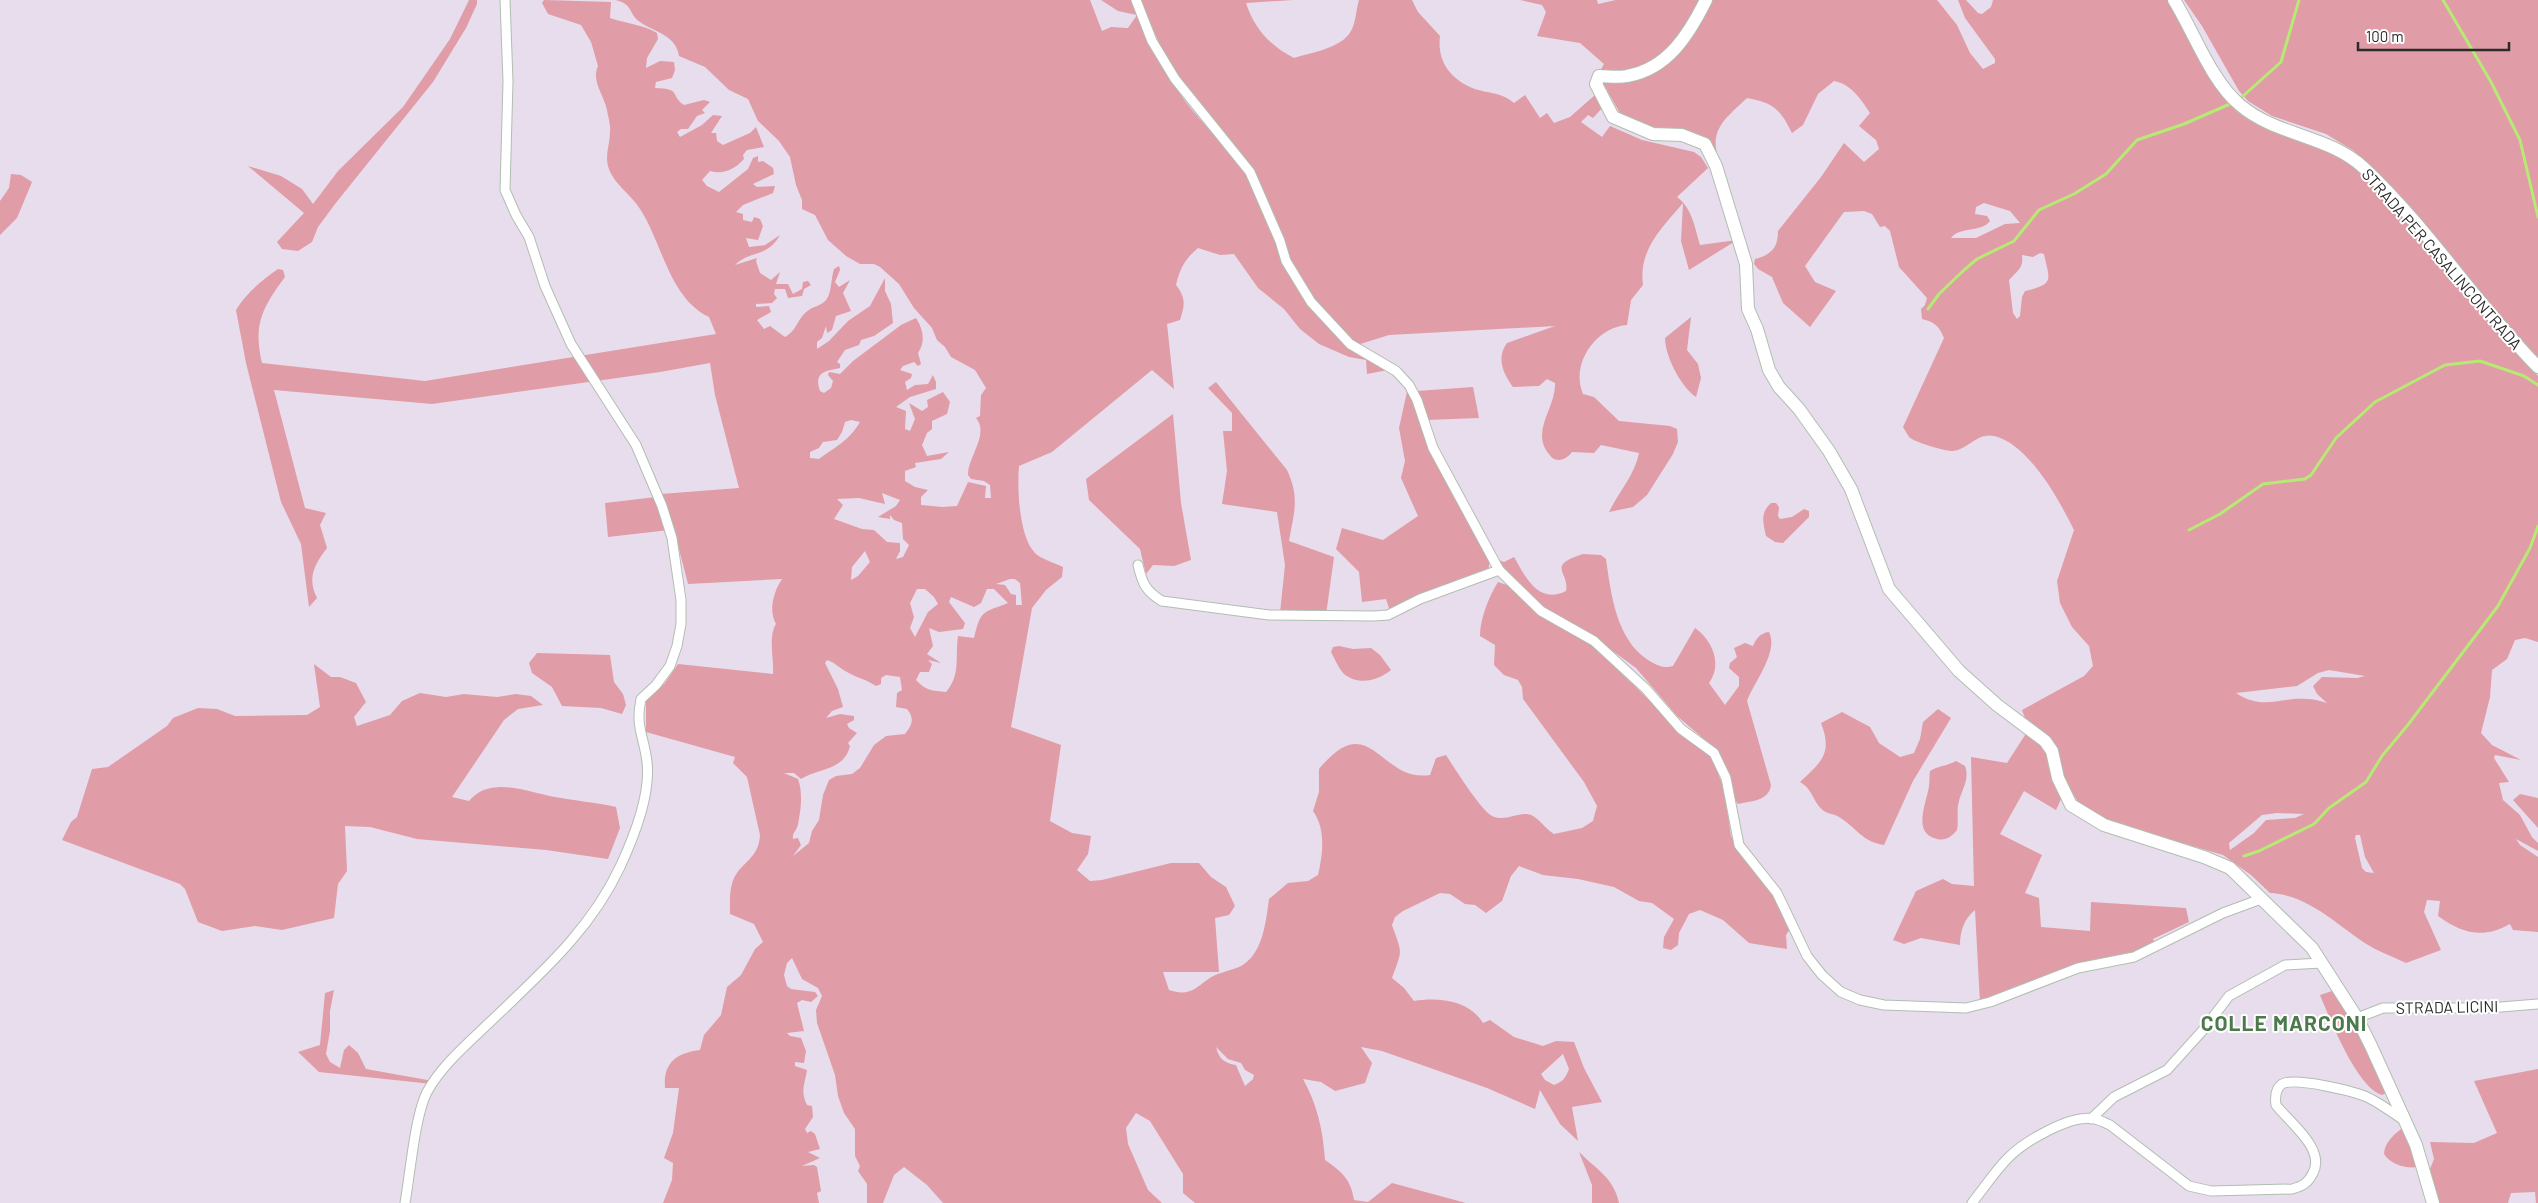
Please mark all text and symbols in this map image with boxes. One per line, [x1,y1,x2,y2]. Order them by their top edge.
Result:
scale bar [2358,20,2509,52]
text: 100 m [2366,27,2404,45]
street label: STRADA PER CASALINCONTRADA [2359,164,2526,353]
street label: STRADA LICINI [2395,996,2499,1017]
district label: COLLE MARCONI [2201,1010,2367,1035]

